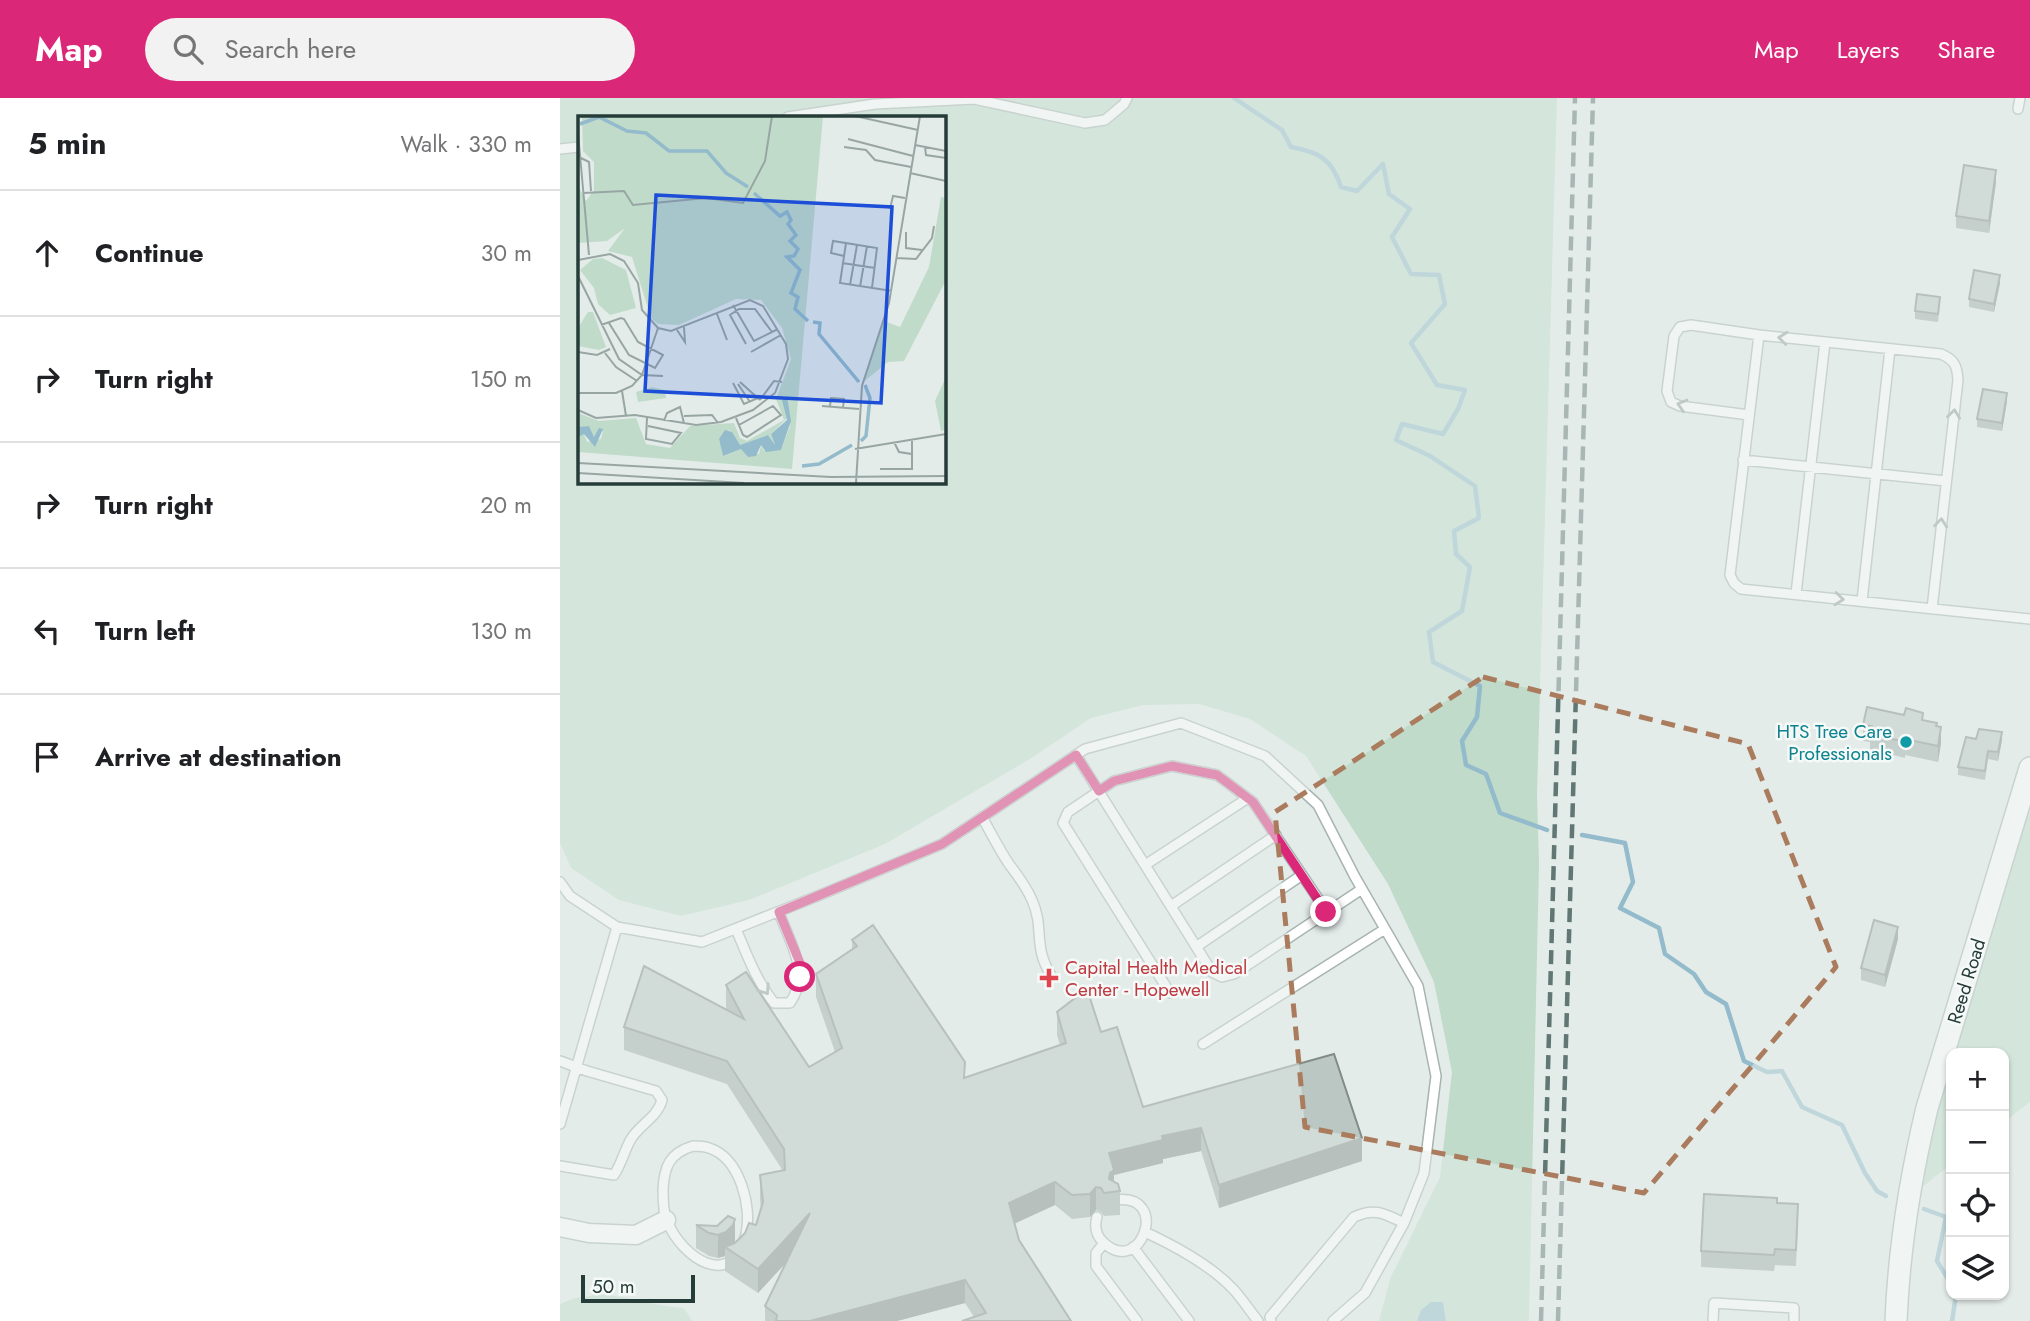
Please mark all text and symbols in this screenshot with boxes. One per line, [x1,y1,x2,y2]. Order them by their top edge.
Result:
search box [145,18,635,81]
text: Map [35,26,103,73]
icon: search [169,30,207,68]
text: Search here [225,30,356,68]
text: Map [1754,32,1799,67]
text: Layers [1837,32,1899,67]
text: Share [1937,32,1995,67]
inset map [578,116,945,483]
text: 5 min [28,122,106,165]
text: Walk · 330 m [401,127,532,161]
icon: ahead [28,234,66,272]
text: Continue [95,234,204,272]
text: 30 m [481,236,532,270]
one-way arrow [1777,330,1788,345]
icon: right [28,360,66,398]
text: Turn right [95,360,213,398]
text: 150 m [470,362,532,396]
one-way arrow [1676,398,1689,413]
one-way arrow [1946,408,1961,419]
icon: right [28,486,66,524]
text: Turn right [95,486,213,524]
text: 20 m [480,488,532,522]
one-way arrow [1934,517,1949,529]
one-way arrow [1834,591,1845,606]
icon: left [28,612,66,650]
text: Turn left [95,612,195,650]
text: 130 m [470,614,532,648]
place label: HTS Tree Care Professionals [1776,718,1892,767]
marker: HTS Tree Care Professionals [1898,734,1914,750]
icon: arrive [28,738,66,776]
text: Arrive at destination [95,738,342,776]
route end [1310,896,1341,927]
street label: Reed Road [1941,935,1992,1027]
place label: Capital Health Medical Center - Hopewell [1065,954,1247,1003]
route start [784,961,815,992]
marker: Capital Health Medical Center - Hopewell [1039,968,1059,988]
one-way arrow [757,982,769,995]
map controls [1946,1048,2009,1300]
button: + [1946,1048,2009,1111]
button: − [1946,1111,2009,1174]
button: locate [1946,1174,2009,1237]
button: layers [1946,1237,2009,1300]
scale bar [581,1272,695,1304]
text: 50 m [592,1273,635,1300]

